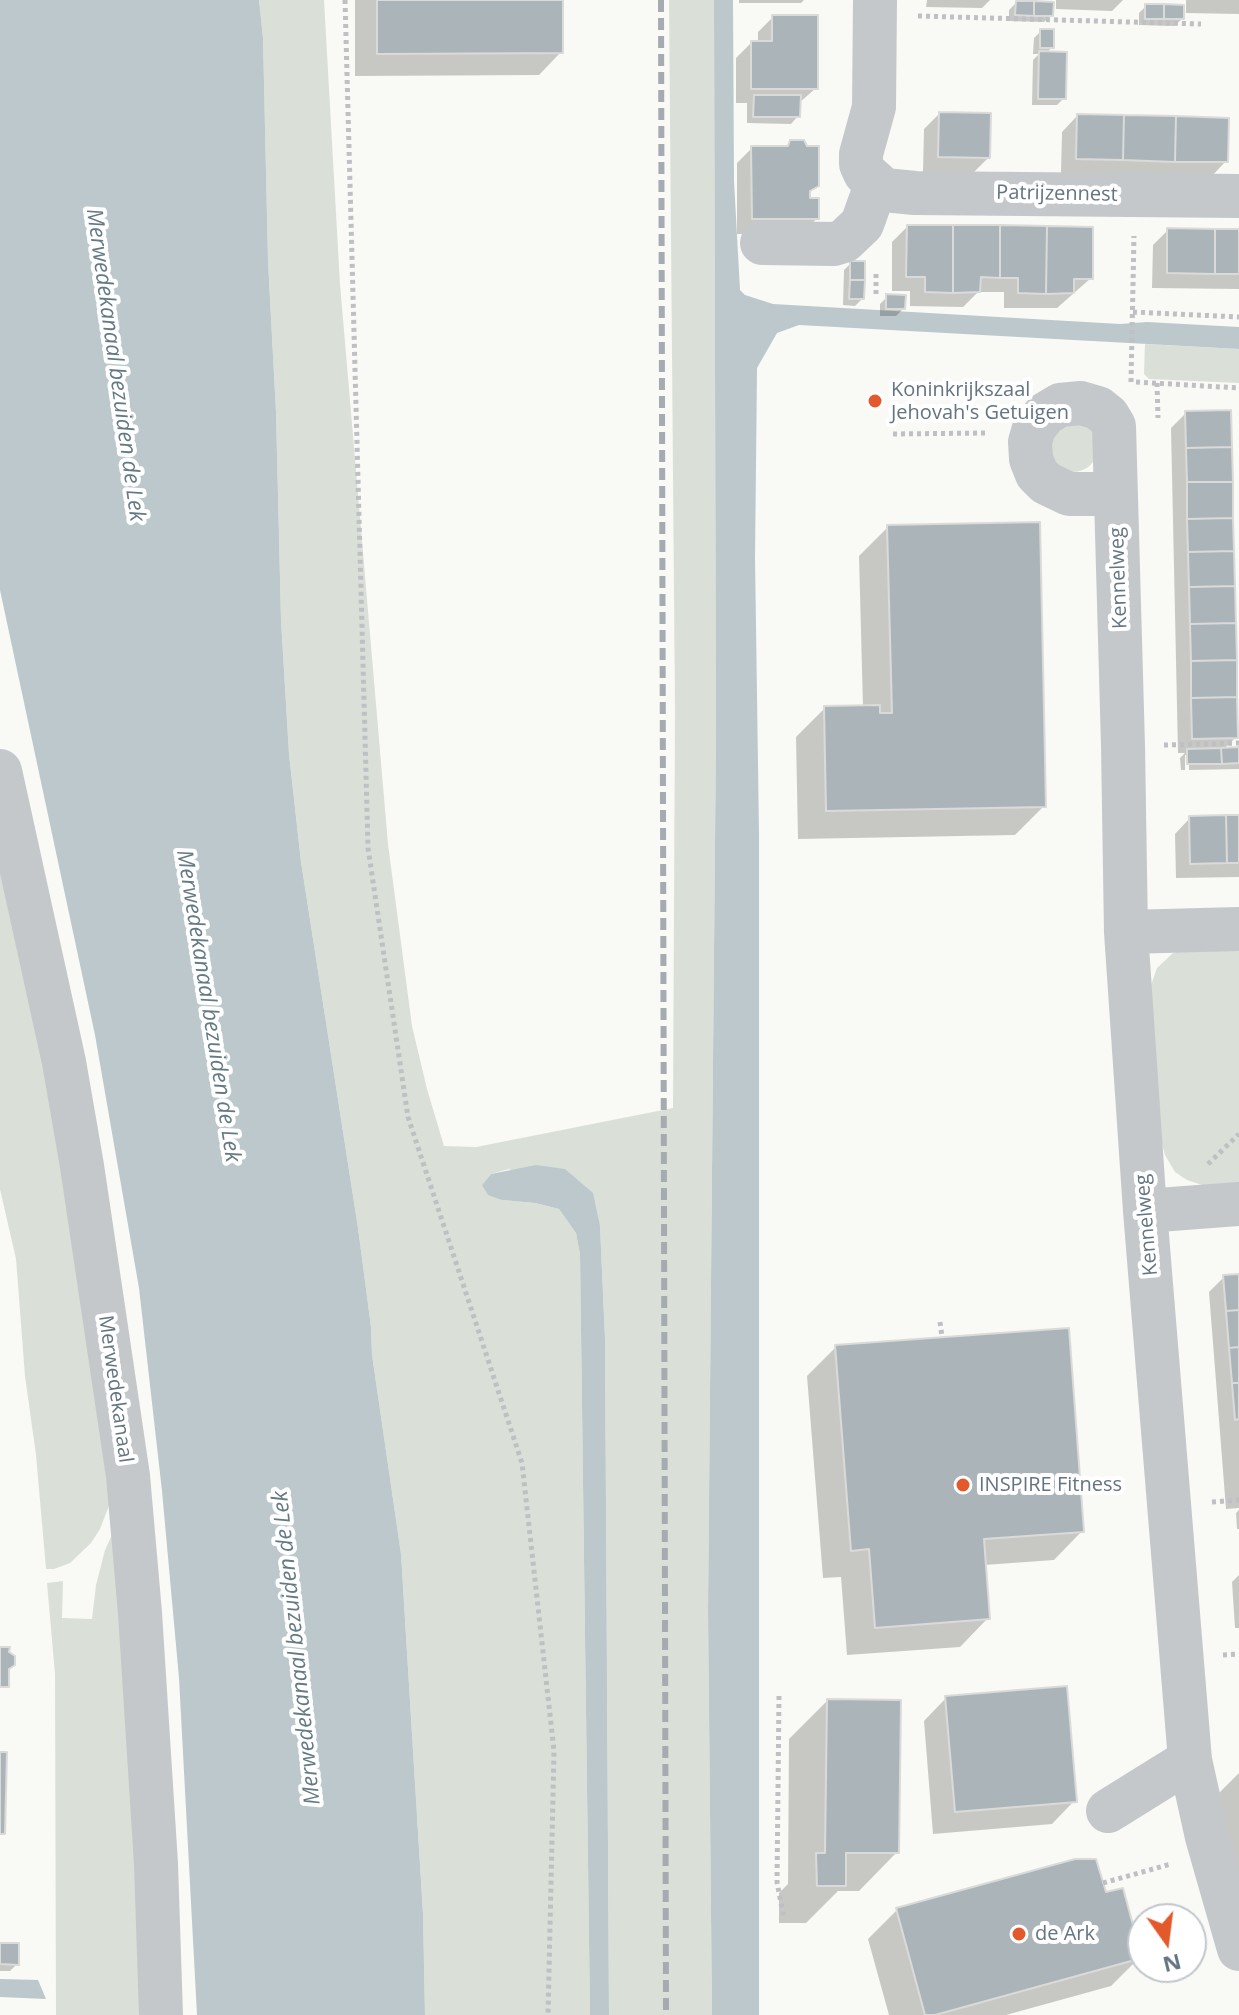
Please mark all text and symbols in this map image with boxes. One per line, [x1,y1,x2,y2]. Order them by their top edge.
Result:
street label: Patrijzennest [996,181,1118,207]
water label: Merwedekanaal bezuiden de Lek [80,207,150,523]
place label: Koninkrijkszaal Jehovah's Getuigen [891,378,1069,425]
marker: Koninkrijkszaal Jehovah's Getuigen [866,392,884,410]
street label: Kennelweg [1105,527,1133,629]
water label: Merwedekanaal bezuiden de Lek [170,848,246,1164]
street label: Kennelweg [1131,1173,1163,1277]
street label: Merwedekanaal [93,1314,137,1464]
place label: INSPIRE Fitness [979,1473,1122,1497]
marker: INSPIRE Fitness [954,1476,972,1494]
water label: Merwedekanaal bezuiden de Lek [267,1490,327,1806]
north arrow [1127,1903,1207,1983]
place label: de Ark [1035,1922,1095,1946]
marker: de Ark [1010,1925,1028,1943]
text: N [1160,1948,1185,1981]

